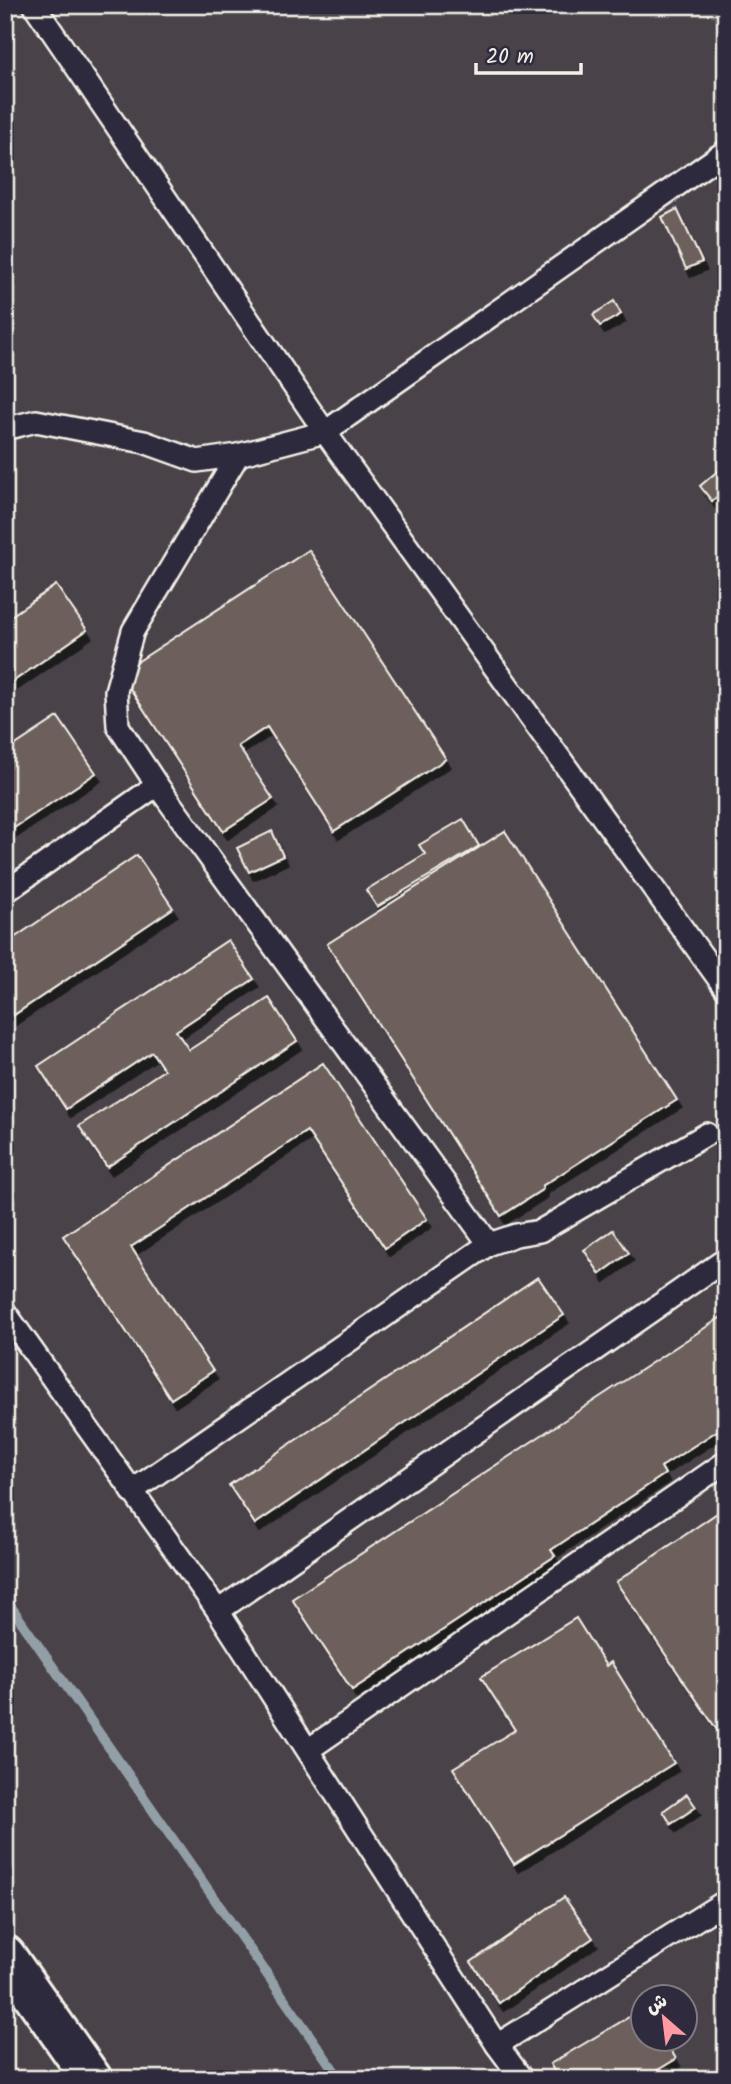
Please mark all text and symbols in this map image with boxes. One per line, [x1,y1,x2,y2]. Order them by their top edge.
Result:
scale bar [476,32,580,76]
text: 20 m [486,41,534,74]
north arrow [630,1982,700,2052]
text: ش [641,1987,673,2023]

